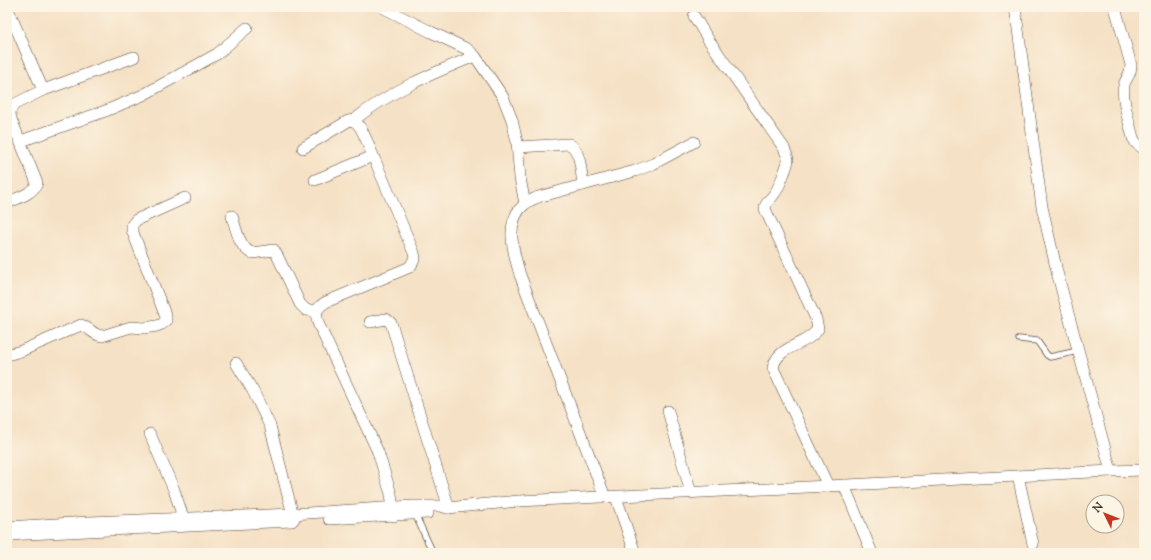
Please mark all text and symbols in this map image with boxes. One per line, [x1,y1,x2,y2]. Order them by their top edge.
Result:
north arrow [1085,494,1125,534]
text: N [1089,499,1107,517]

